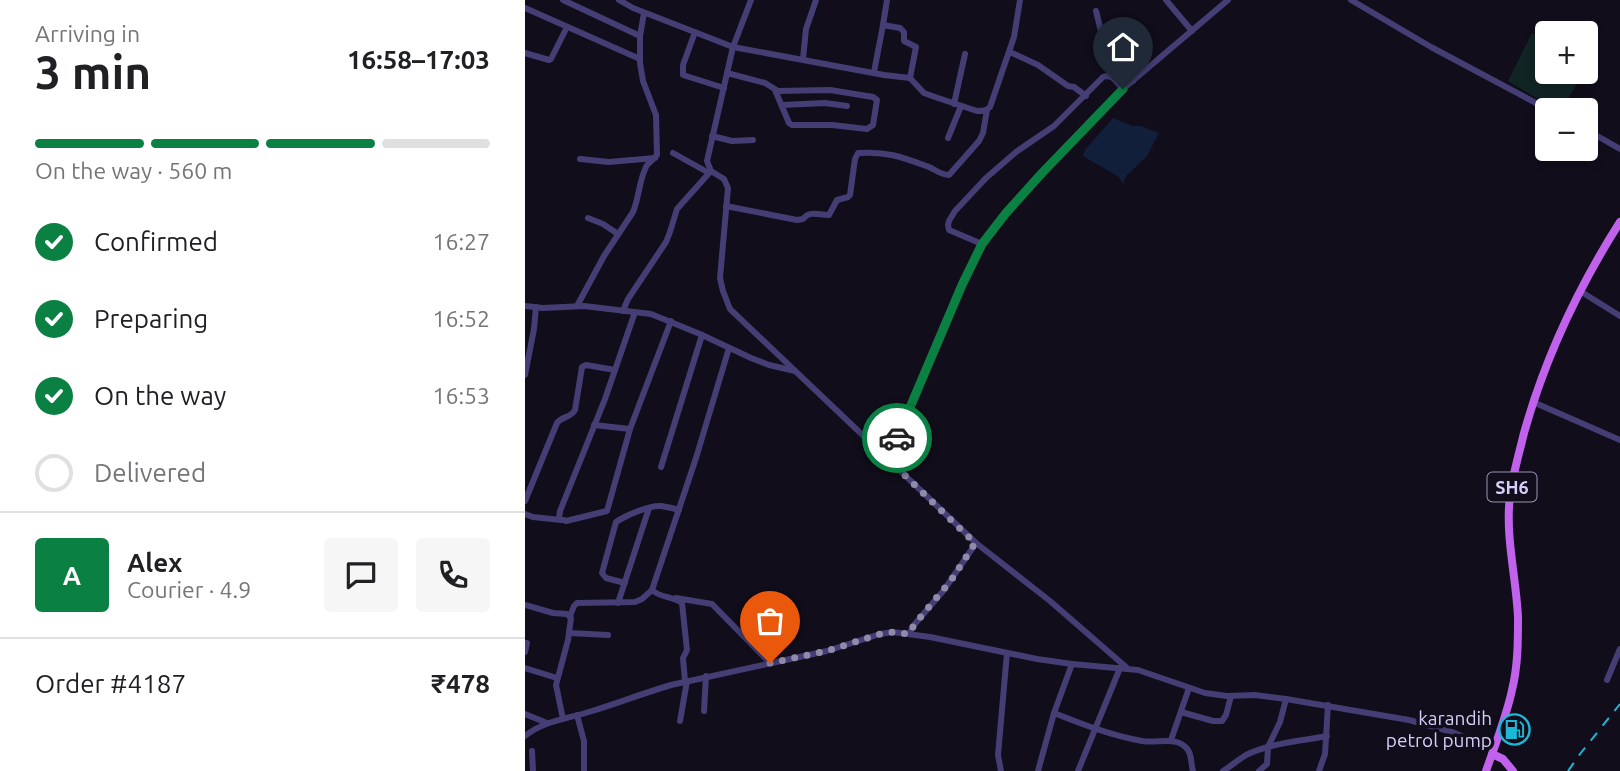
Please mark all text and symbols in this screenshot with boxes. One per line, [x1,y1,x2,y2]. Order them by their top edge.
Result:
pin [1093,17,1153,89]
text: Arriving in [35,21,140,46]
map controls [1535,21,1598,161]
button: + [1535,21,1598,84]
icon: home [1104,28,1142,66]
text: 16:58–17:03 [347,45,490,74]
text: 3 min [35,46,151,98]
button: − [1535,98,1598,161]
text: On the way · 560 m [35,158,232,183]
icon: check [35,223,73,261]
text: Confirmed [94,227,218,256]
text: 16:27 [432,229,490,254]
icon: check [35,300,73,338]
text: Preparing [94,304,208,333]
text: 16:52 [432,306,490,331]
icon: check [35,377,73,415]
text: On the way [94,381,226,410]
text: 16:53 [432,383,490,408]
courier [862,403,932,473]
icon: car [878,419,916,457]
text: Delivered [94,458,206,487]
road number: SH6 [1487,472,1537,502]
button: chat [324,538,398,612]
button: phone [416,538,490,612]
text: Alex [127,548,182,577]
text: A [63,561,81,590]
text: Courier · 4.9 [127,577,251,602]
pin [740,591,800,663]
icon: bag [751,602,789,640]
text: Order #4187 [35,669,186,698]
text: ₹478 [431,669,490,698]
place label: karandih petrol pump [1386,707,1492,751]
fuel station icon: karandih petrol pump [1498,712,1532,746]

